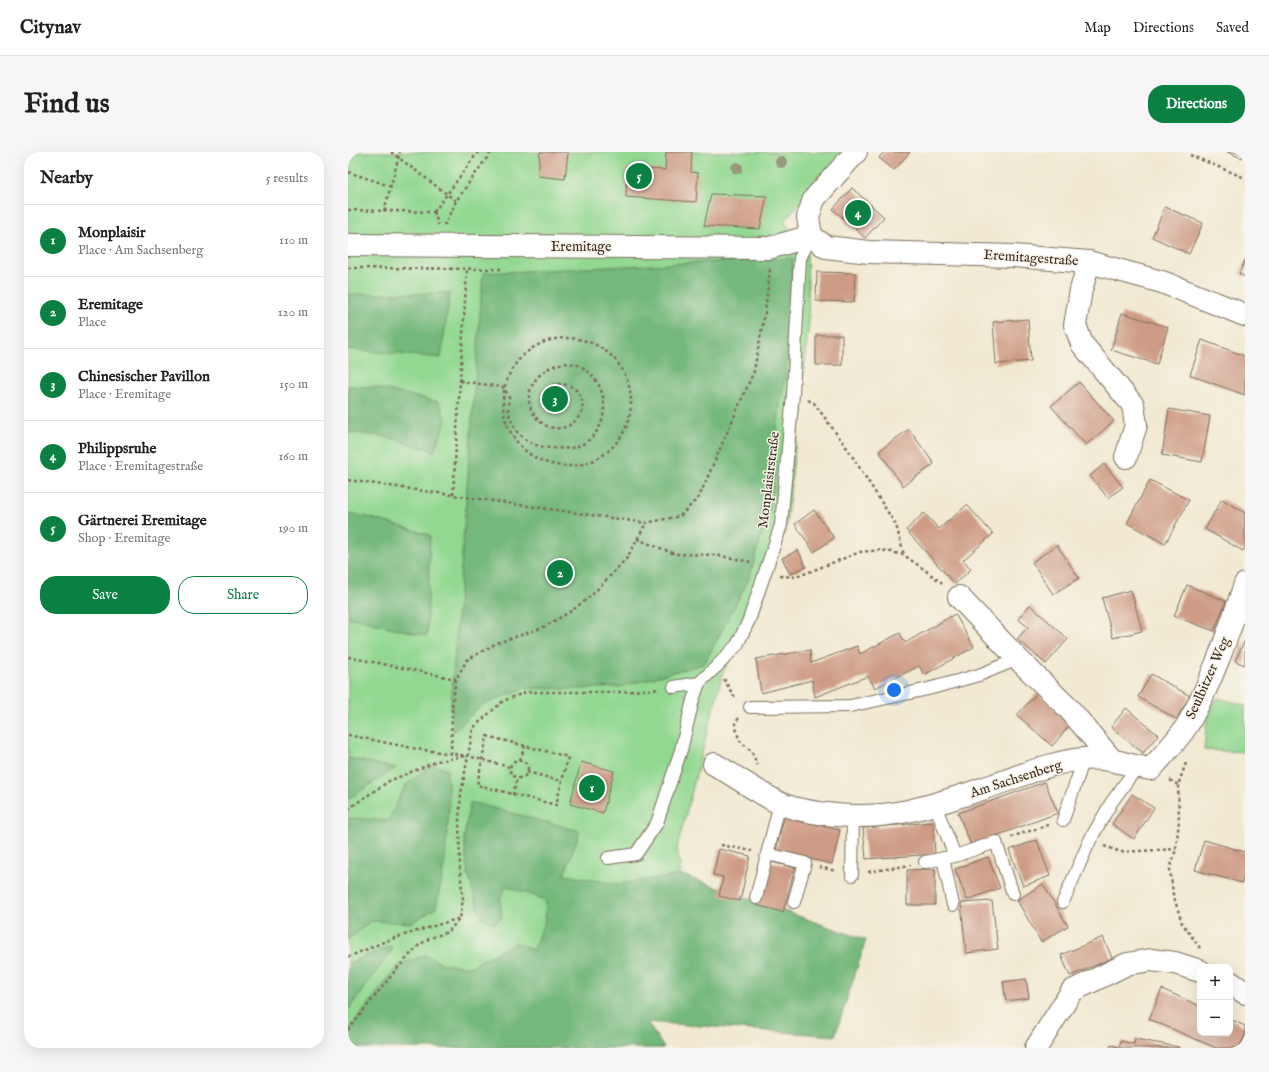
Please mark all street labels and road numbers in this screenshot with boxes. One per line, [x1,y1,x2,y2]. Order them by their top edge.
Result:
street label: Eremitage [551,238,612,256]
street label: Eremitagestraße [983,246,1080,270]
street label: Monplaisirstraße [754,430,784,529]
street label: Seulbitzer Weg [1182,634,1234,722]
street label: Am Sachsenberg [967,756,1065,803]

